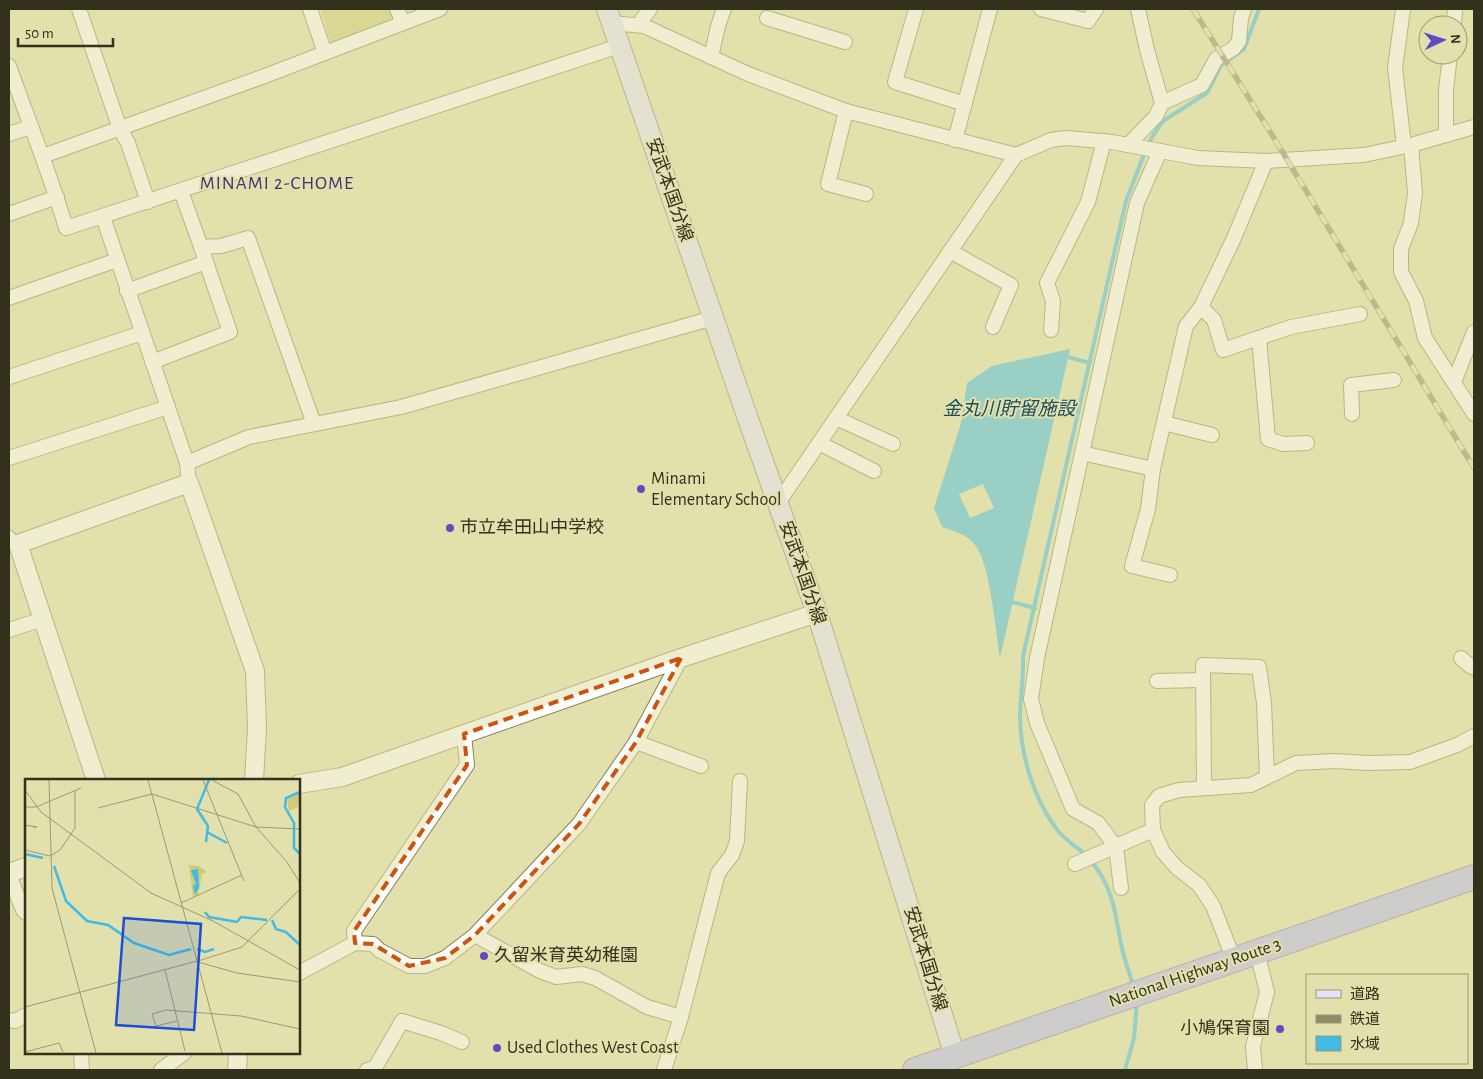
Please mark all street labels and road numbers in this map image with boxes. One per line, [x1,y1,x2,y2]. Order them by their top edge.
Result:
street label: 安武本国分線 [643,135,697,244]
street label: 安武本国分線 [776,518,830,627]
street label: 安武本国分線 [901,904,951,1013]
street label: National Highway Route 3 [1107,935,1283,1011]

